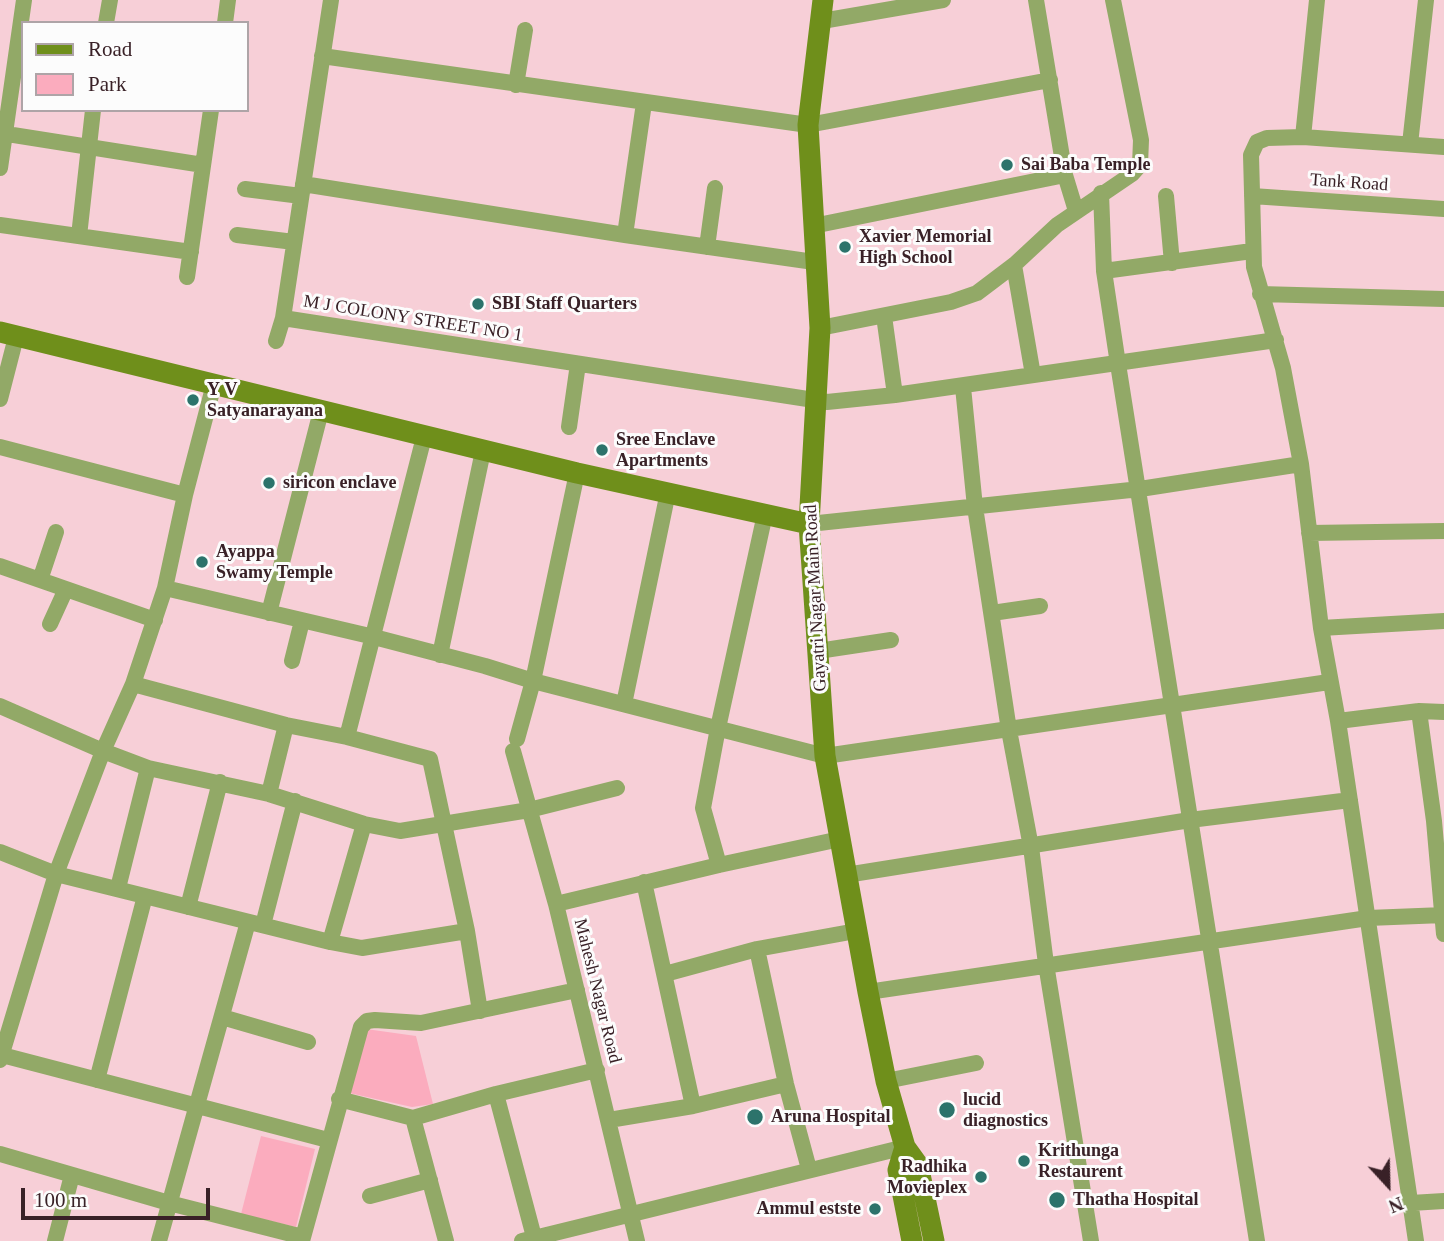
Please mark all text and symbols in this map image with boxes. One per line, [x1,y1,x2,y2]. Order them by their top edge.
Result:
legend [21,21,248,112]
text: Road [88,37,132,61]
text: Park [88,72,127,96]
place label: Sai Baba Temple [1021,154,1150,176]
marker: Sai Baba Temple [999,157,1015,173]
street label: Tank Road [1309,169,1389,197]
place label: Xavier Memorial High School [859,226,991,268]
marker: Xavier Memorial High School [837,239,853,255]
street label: M J COLONY STREET NO 1 [302,291,524,347]
place label: SBI Staff Quarters [492,293,637,315]
marker: SBI Staff Quarters [470,296,486,312]
place label: Y V Satyanarayana [207,379,323,422]
marker: Y V Satyanarayana [185,392,201,408]
place label: Sree Enclave Apartments [616,429,715,472]
marker: Sree Enclave Apartments [594,442,610,458]
place label: siricon enclave [283,472,396,494]
marker: siricon enclave [261,475,277,491]
street label: Gayatri Nagar Main Road [800,504,832,692]
place label: Ayappa Swamy Temple [216,541,333,584]
marker: Ayappa Swamy Temple [194,554,210,570]
street label: Mahesh Nagar Road [569,917,625,1065]
place label: lucid diagnostics [963,1089,1048,1132]
marker: lucid diagnostics [937,1100,957,1120]
place label: Aruna Hospital [771,1106,891,1128]
marker: Aruna Hospital [745,1107,765,1127]
place label: Krithunga Restaurent [1038,1140,1123,1182]
north arrow [1353,1150,1423,1220]
marker: Krithunga Restaurent [1016,1153,1032,1169]
place label: Radhika Movieplex [887,1156,967,1198]
marker: Radhika Movieplex [973,1169,989,1185]
scale bar [24,1174,214,1218]
text: 100 m [34,1188,87,1212]
place label: Thatha Hospital [1073,1189,1199,1211]
marker: Thatha Hospital [1047,1190,1067,1210]
text: N [1386,1193,1406,1217]
place label: Ammul estste [757,1198,861,1220]
marker: Ammul estste [867,1201,883,1217]

